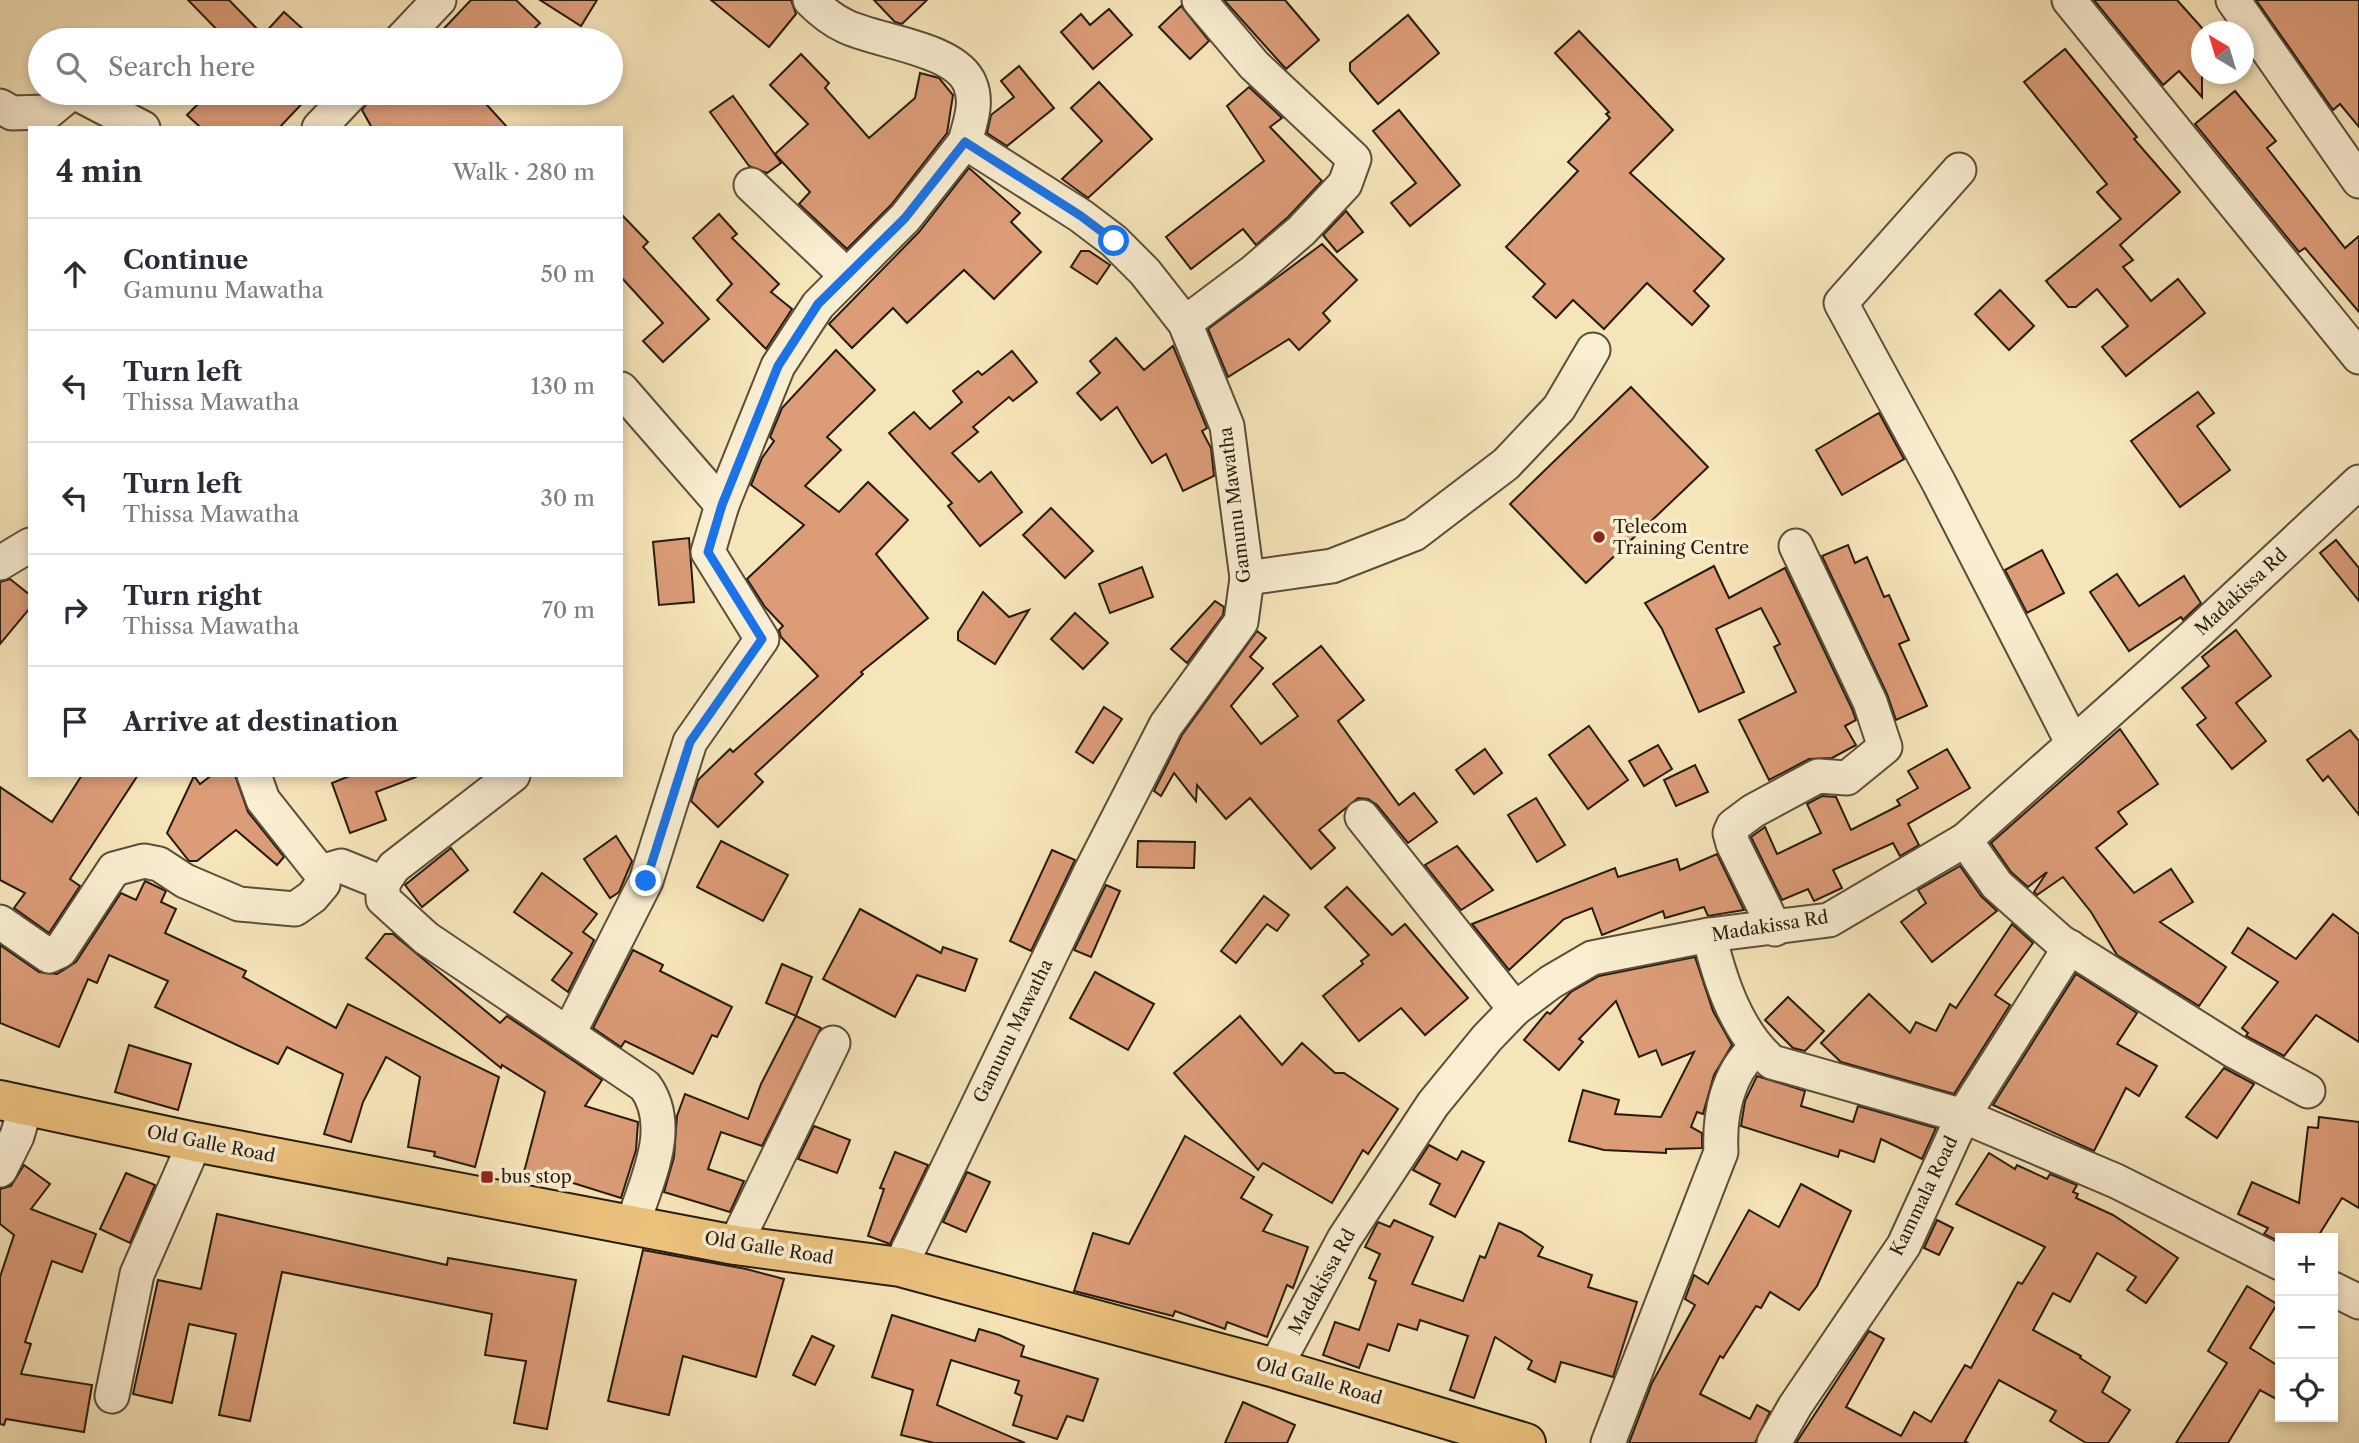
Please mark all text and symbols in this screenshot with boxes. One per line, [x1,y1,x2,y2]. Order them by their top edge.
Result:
north arrow [2191,21,2254,84]
search box [28,28,623,105]
icon: search [52,48,90,86]
text: Search here [108,51,255,83]
text: 4 min [56,153,142,190]
text: Walk · 280 m [452,158,595,186]
route start [1098,225,1129,256]
text: Continue [123,244,248,276]
icon: ahead [56,255,94,293]
text: 50 m [540,260,595,288]
text: Gamunu Mawatha [123,276,324,304]
text: Turn left [123,356,242,388]
icon: left [56,367,94,405]
text: 130 m [531,372,595,400]
text: Thissa Mawatha [123,388,299,416]
street label: Gamunu Mawatha [1214,425,1255,584]
text: Turn left [123,468,242,500]
icon: left [56,479,94,517]
text: 30 m [540,484,595,512]
text: Thissa Mawatha [123,500,299,528]
place label: Telecom Training Centre [1613,516,1749,559]
marker: Telecom Training Centre [1591,529,1607,545]
street label: Madakissa Rd [2190,544,2292,640]
text: Turn right [123,580,262,612]
icon: right [56,591,94,629]
text: 70 m [542,596,595,624]
text: Thissa Mawatha [123,612,299,640]
icon: arrive [56,703,94,741]
text: Arrive at destination [123,706,398,738]
route end [630,865,661,896]
street label: Madakissa Rd [1710,906,1830,946]
street label: Gamunu Mawatha [969,955,1058,1106]
street label: Old Galle Road [145,1121,277,1167]
street label: Kammala Road [1886,1133,1962,1259]
place label: bus stop [501,1166,572,1188]
marker: bus stop [479,1169,495,1185]
street label: Madakissa Rd [1284,1225,1360,1339]
street label: Old Galle Road [703,1227,835,1269]
map controls [2275,1233,2338,1422]
button: + [2275,1233,2338,1296]
button: − [2275,1296,2338,1359]
street label: Old Galle Road [1253,1353,1385,1409]
button: locate [2275,1359,2338,1422]

